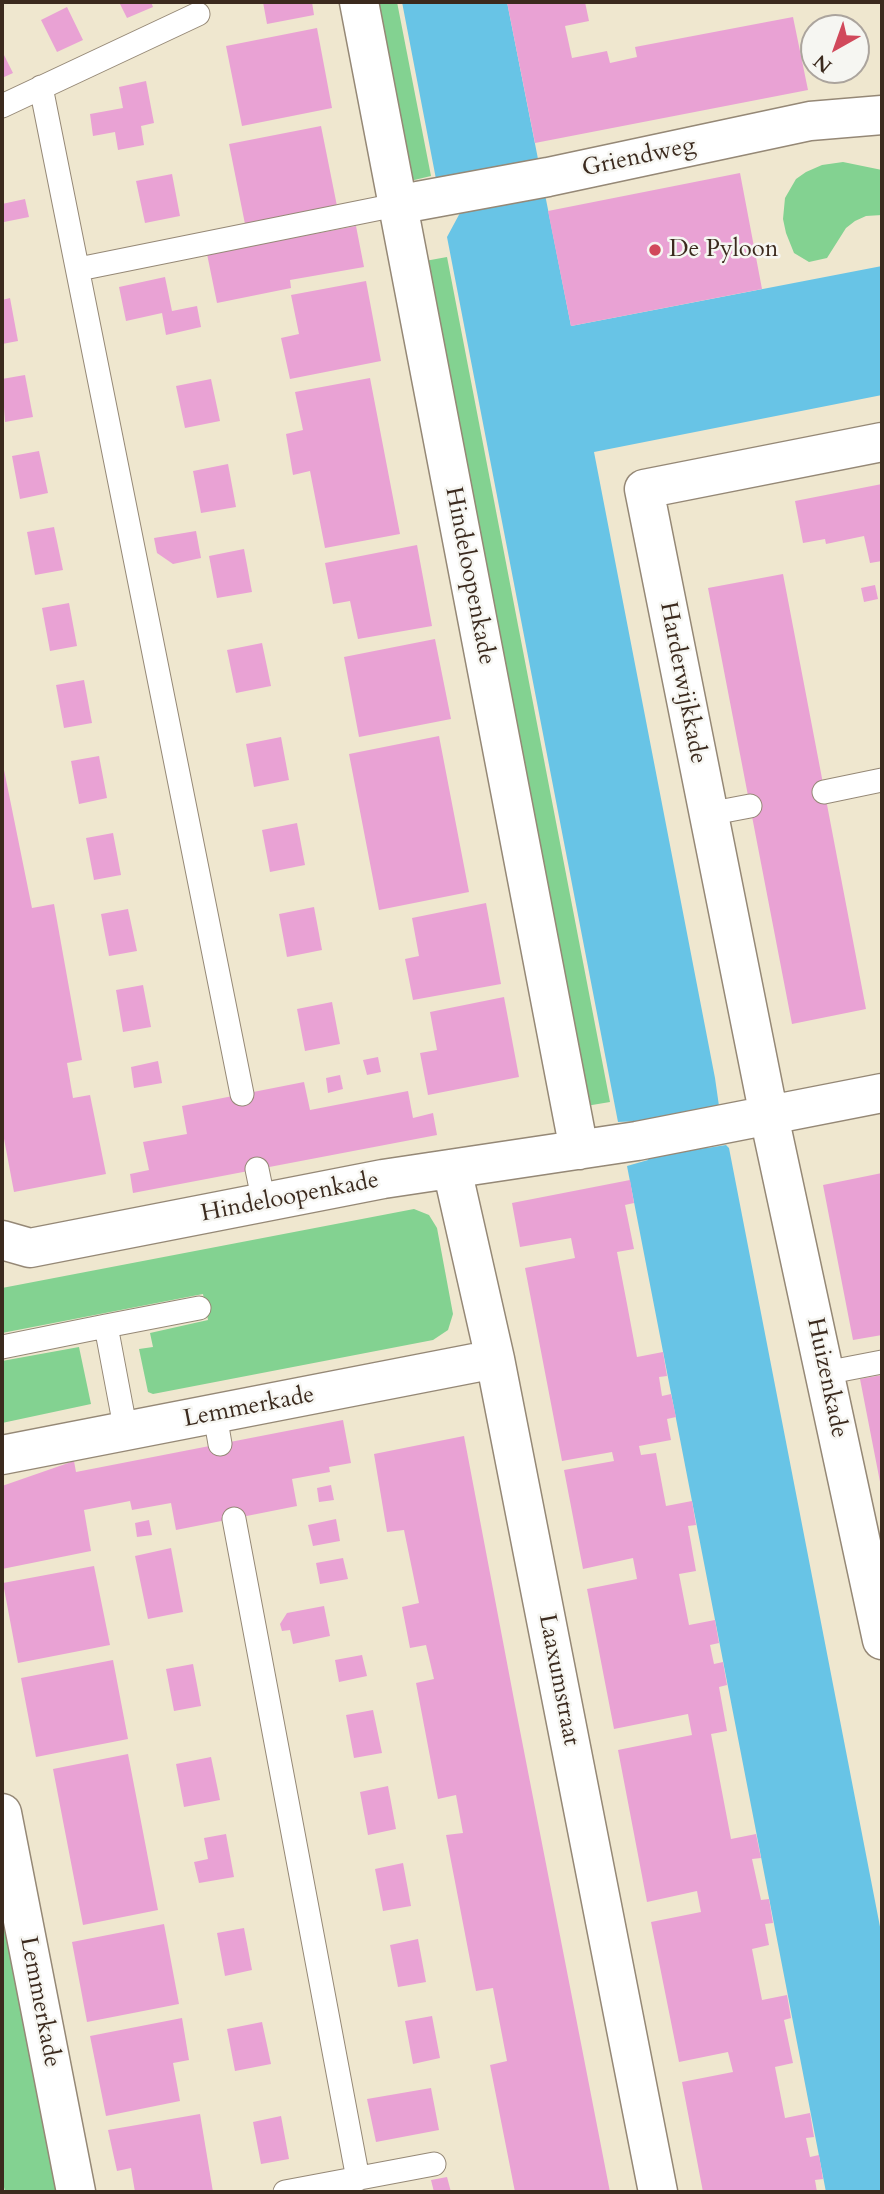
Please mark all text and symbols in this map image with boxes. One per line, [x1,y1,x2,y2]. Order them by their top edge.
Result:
north arrow [800,14,870,84]
text: N [808,48,837,79]
street label: Griendweg [580,132,698,184]
place label: De Pyloon [669,236,778,264]
marker: De Pyloon [647,242,663,258]
street label: Hindeloopenkade [438,485,500,667]
street label: Harderwijkkade [652,600,712,766]
street label: Hindeloopenkade [199,1167,381,1229]
street label: Huizenkade [799,1315,853,1441]
street label: Lemmerkade [181,1381,317,1435]
street label: Laaxumstraat [531,1612,585,1748]
street label: Lemmerkade [12,1934,66,2070]

